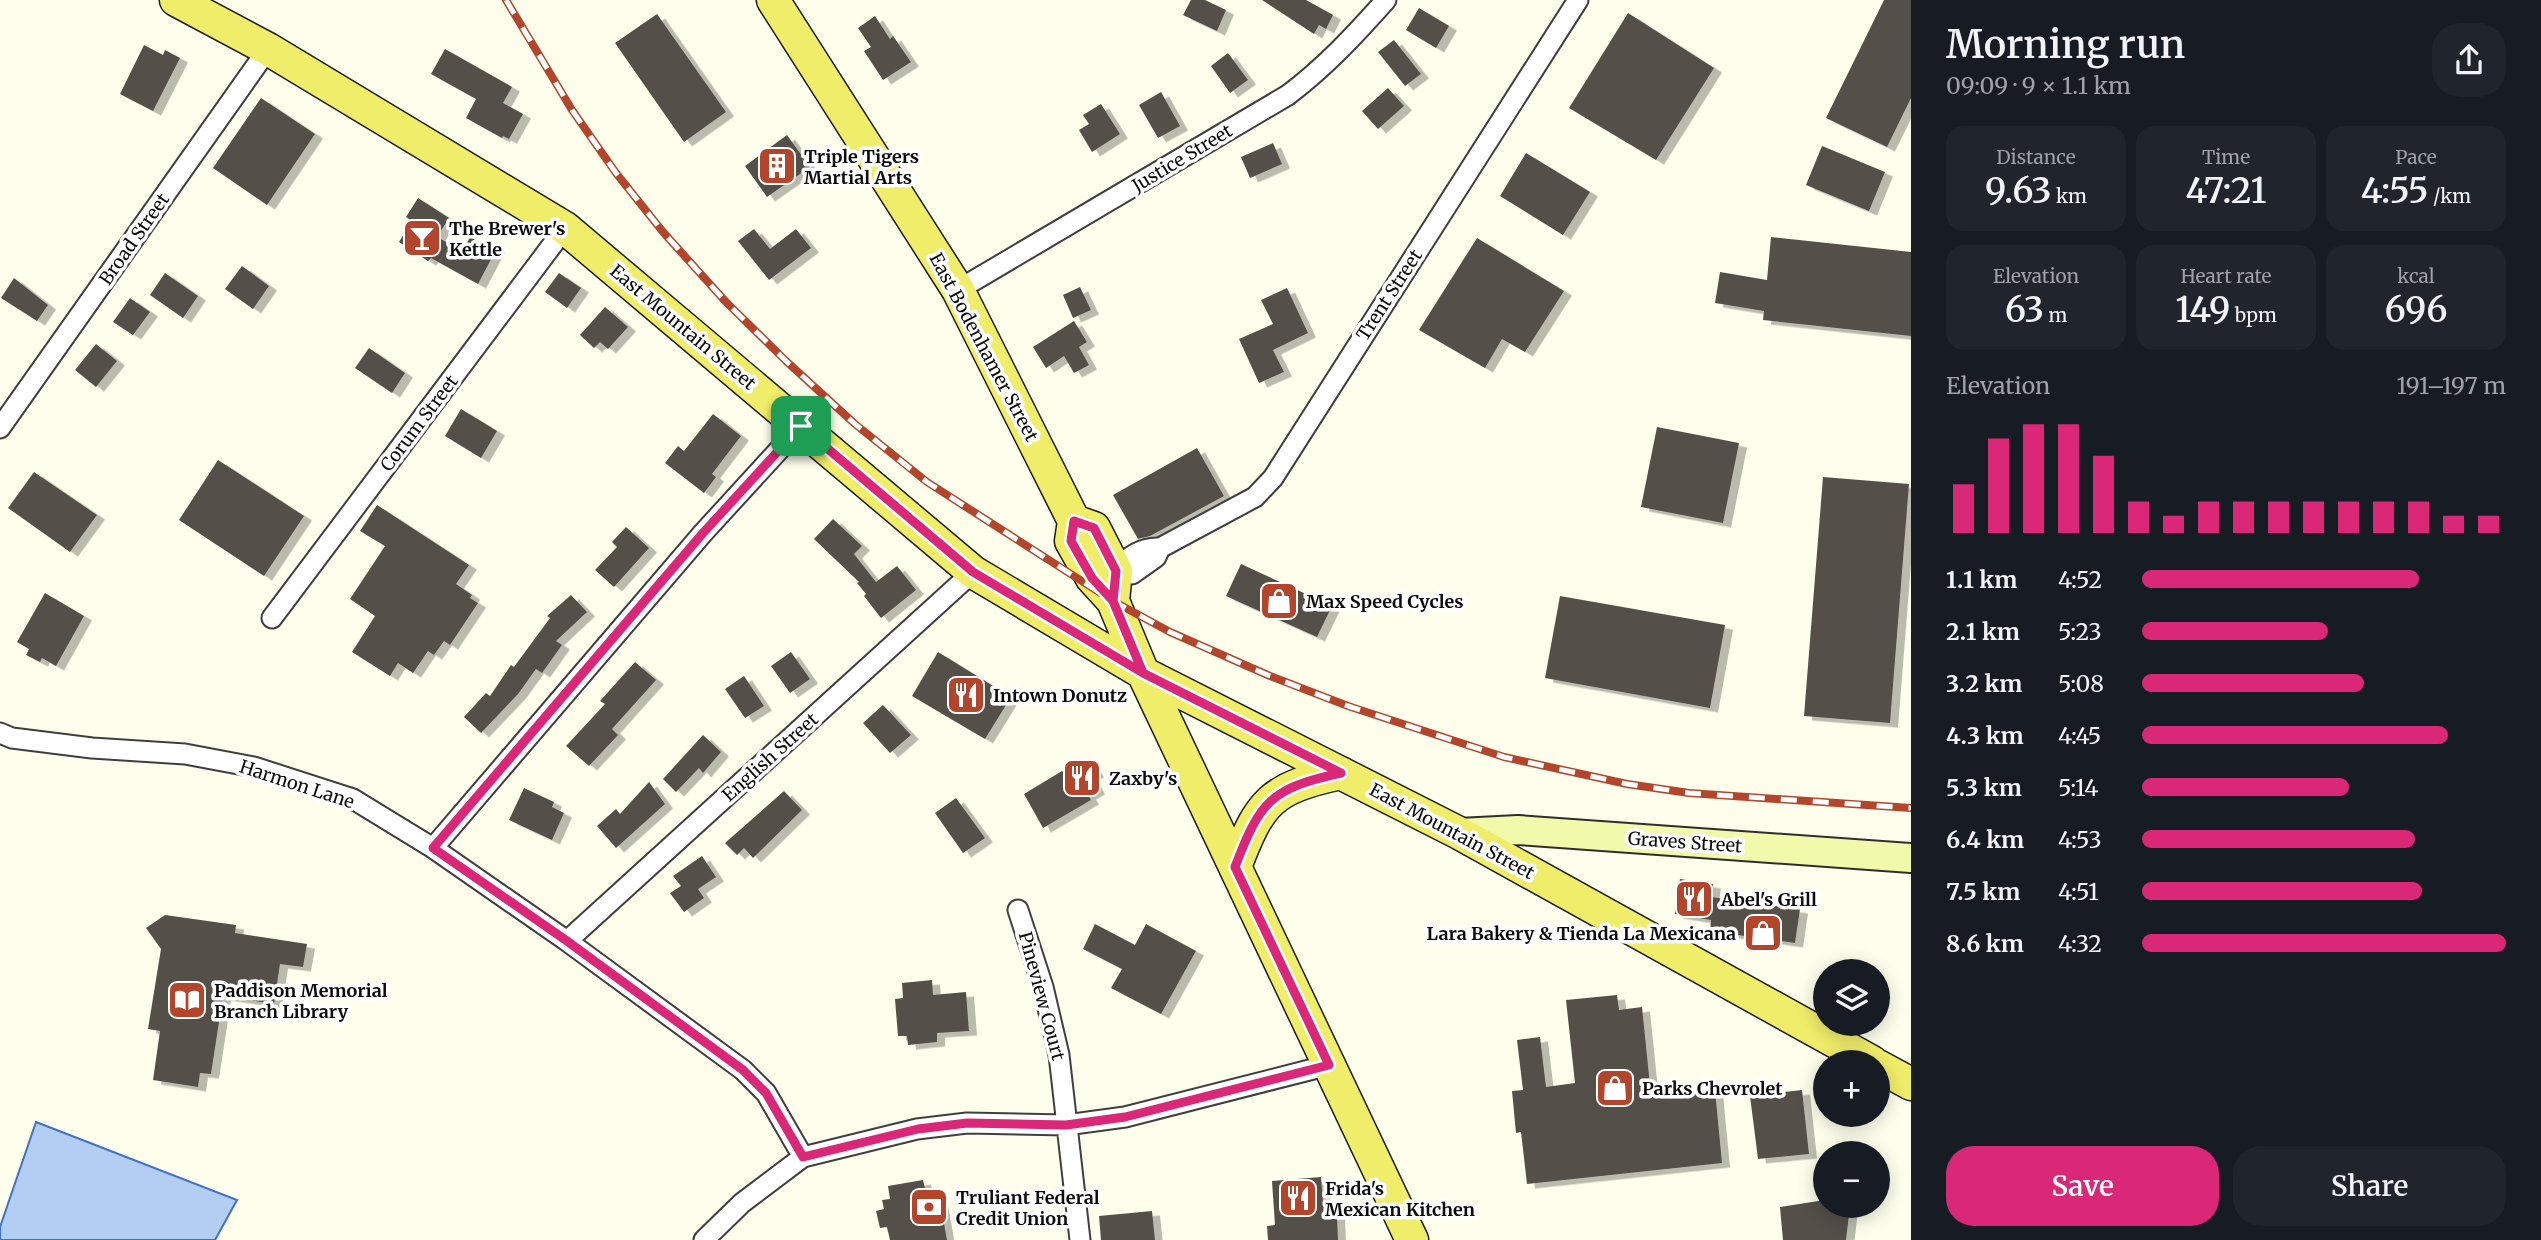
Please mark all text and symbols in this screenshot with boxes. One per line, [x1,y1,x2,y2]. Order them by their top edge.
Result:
text: Morning run [1946,21,2185,68]
button: share [2432,23,2506,97]
text: 09:09 · 9 × 1.1 km [1946,71,2131,100]
street label: Justice Street [1127,119,1236,198]
building icon: Triple Tigers Martial Arts [756,145,798,187]
place label: Triple Tigers Martial Arts [804,145,919,189]
text: Distance [1996,145,2076,169]
text: Time [2202,145,2250,169]
text: Pace [2395,145,2437,169]
text: 9.63 [1985,169,2052,213]
text: 47:21 [2186,169,2266,213]
text: 4:55 [2361,169,2428,213]
text: km [2052,184,2087,208]
text: /km [2428,184,2471,208]
street label: Broad Street [94,189,174,289]
bar icon: The Brewer's Kettle [401,217,443,259]
place label: The Brewer's Kettle [449,217,565,261]
street label: Trent Street [1351,245,1427,345]
street label: East Bodenhamer Street [925,249,1043,445]
street label: East Mountain Street [605,259,761,395]
text: Elevation [1993,264,2079,288]
text: Heart rate [2181,264,2271,288]
text: kcal [2397,264,2435,288]
text: 63 [2005,288,2044,332]
text: 149 [2175,288,2230,332]
text: 696 [2385,288,2447,332]
text: m [2044,303,2067,327]
text: bpm [2230,303,2277,327]
street label: Corum Street [375,370,463,476]
text: Elevation [1946,371,2050,400]
text: 191–197 m [2396,371,2506,400]
pin [771,396,831,456]
icon: arrive [782,407,820,445]
text: 1.1 km [1946,565,2017,594]
text: 4:52 [2058,565,2102,594]
shop icon: Max Speed Cycles [1258,580,1300,622]
place label: Max Speed Cycles [1306,590,1464,613]
text: 2.1 km [1946,617,2020,646]
text: 5:23 [2058,617,2102,646]
text: 3.2 km [1946,669,2023,698]
text: 5:08 [2058,669,2104,698]
restaurant icon: Intown Donutz [945,674,987,716]
place label: Intown Donutz [993,684,1127,707]
street label: English Street [717,708,823,806]
text: 4.3 km [1946,721,2024,750]
text: 4:45 [2058,721,2101,750]
street label: Harmon Lane [237,755,357,813]
restaurant icon: Zaxby's [1061,757,1103,799]
place label: Zaxby's [1109,767,1177,790]
text: 5.3 km [1946,773,2022,802]
text: 5:14 [2058,773,2098,802]
street label: East Mountain Street [1366,778,1538,884]
text: 6.4 km [1946,825,2024,854]
text: 4:53 [2058,825,2102,854]
street label: Graves Street [1627,827,1743,857]
text: 7.5 km [1946,877,2020,906]
text: 4:51 [2058,877,2099,906]
restaurant icon: Abel's Grill [1673,878,1715,920]
place label: Abel's Grill [1720,888,1817,911]
shop icon: Lara Bakery & Tienda La Mexicana [1742,912,1784,954]
place label: Lara Bakery & Tienda La Mexicana [1426,922,1736,945]
street label: Pineview Court [1014,929,1070,1063]
text: 8.6 km [1946,929,2024,958]
text: 4:32 [2058,929,2102,958]
map controls [1813,959,1890,1218]
button: layers [1813,959,1890,1036]
library icon: Paddison Memorial Branch Library [166,979,208,1021]
place label: Paddison Memorial Branch Library [214,979,388,1023]
button: + [1813,1050,1890,1127]
shop icon: Parks Chevrolet [1594,1067,1636,1109]
place label: Parks Chevrolet [1642,1077,1783,1100]
button: − [1813,1141,1890,1218]
button: Save [1946,1146,2219,1226]
button: Share [2233,1146,2506,1226]
restaurant icon: Frida's Mexican Kitchen [1277,1177,1319,1219]
place label: Frida's Mexican Kitchen [1325,1177,1475,1221]
bank icon: Truliant Federal Credit Union [908,1186,950,1228]
place label: Truliant Federal Credit Union [956,1186,1100,1230]

